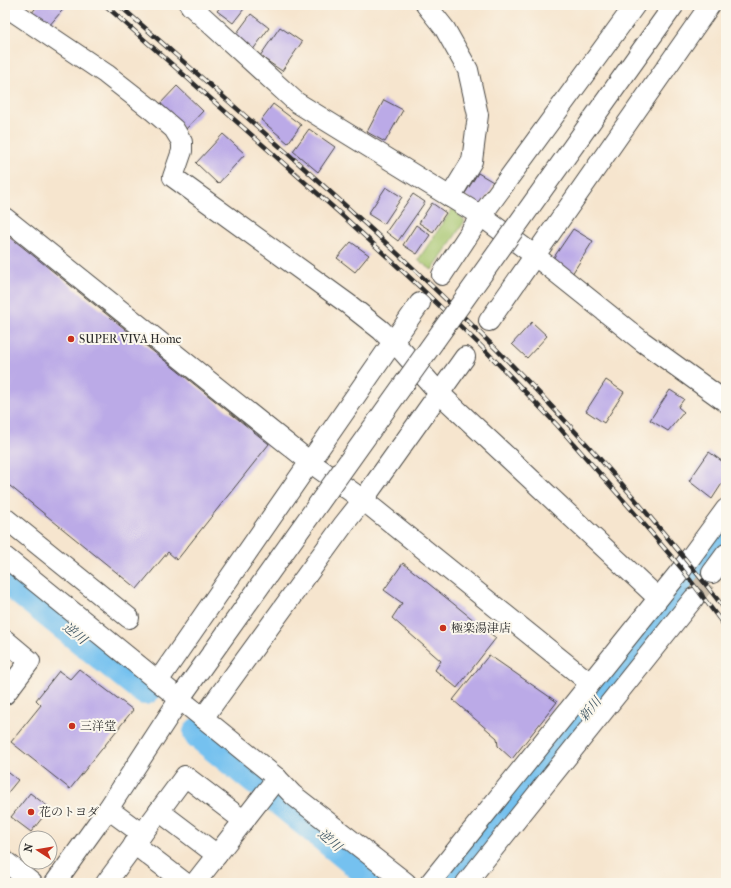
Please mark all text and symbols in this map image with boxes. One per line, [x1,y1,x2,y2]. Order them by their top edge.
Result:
place label: SUPER VIVA Home [79,332,182,346]
marker: SUPER VIVA Home [66,334,76,344]
water label: 逆川 [60,619,91,648]
place label: 極楽湯津店 [451,621,511,635]
marker: 極楽湯津店 [438,623,448,633]
water label: 新川 [576,693,605,724]
place label: 三洋堂 [80,719,116,733]
marker: 三洋堂 [67,721,77,731]
place label: 花のトヨダ [39,805,99,819]
marker: 花のトヨダ [26,807,36,817]
water label: 逆川 [315,826,346,855]
north arrow [18,830,58,870]
text: N [21,842,36,853]

